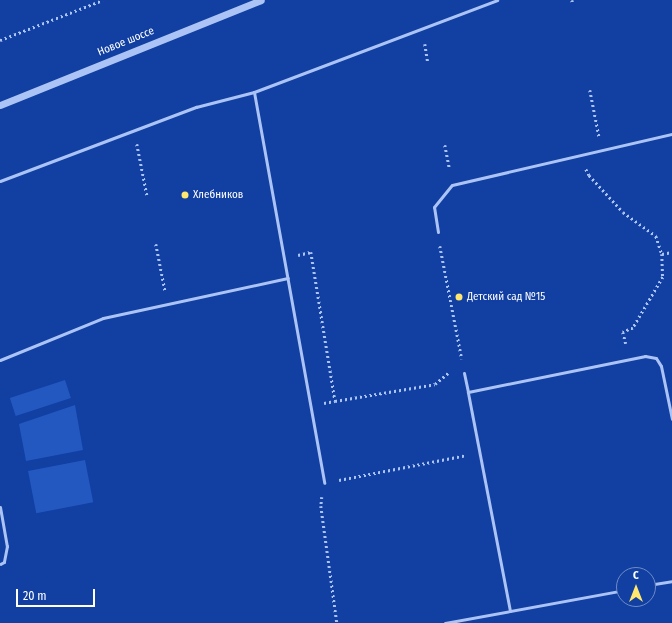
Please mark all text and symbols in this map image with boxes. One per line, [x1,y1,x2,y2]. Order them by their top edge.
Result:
street label: Новое шоссе [96,25,156,59]
place label: Хлебников [193,188,243,202]
marker: Хлебников [180,190,190,200]
place label: Детский сад №15 [467,290,545,304]
marker: Детский сад №15 [454,292,464,302]
north arrow [616,567,656,607]
text: С [633,569,639,582]
scale bar [18,581,97,607]
text: 20 m [23,589,47,603]

